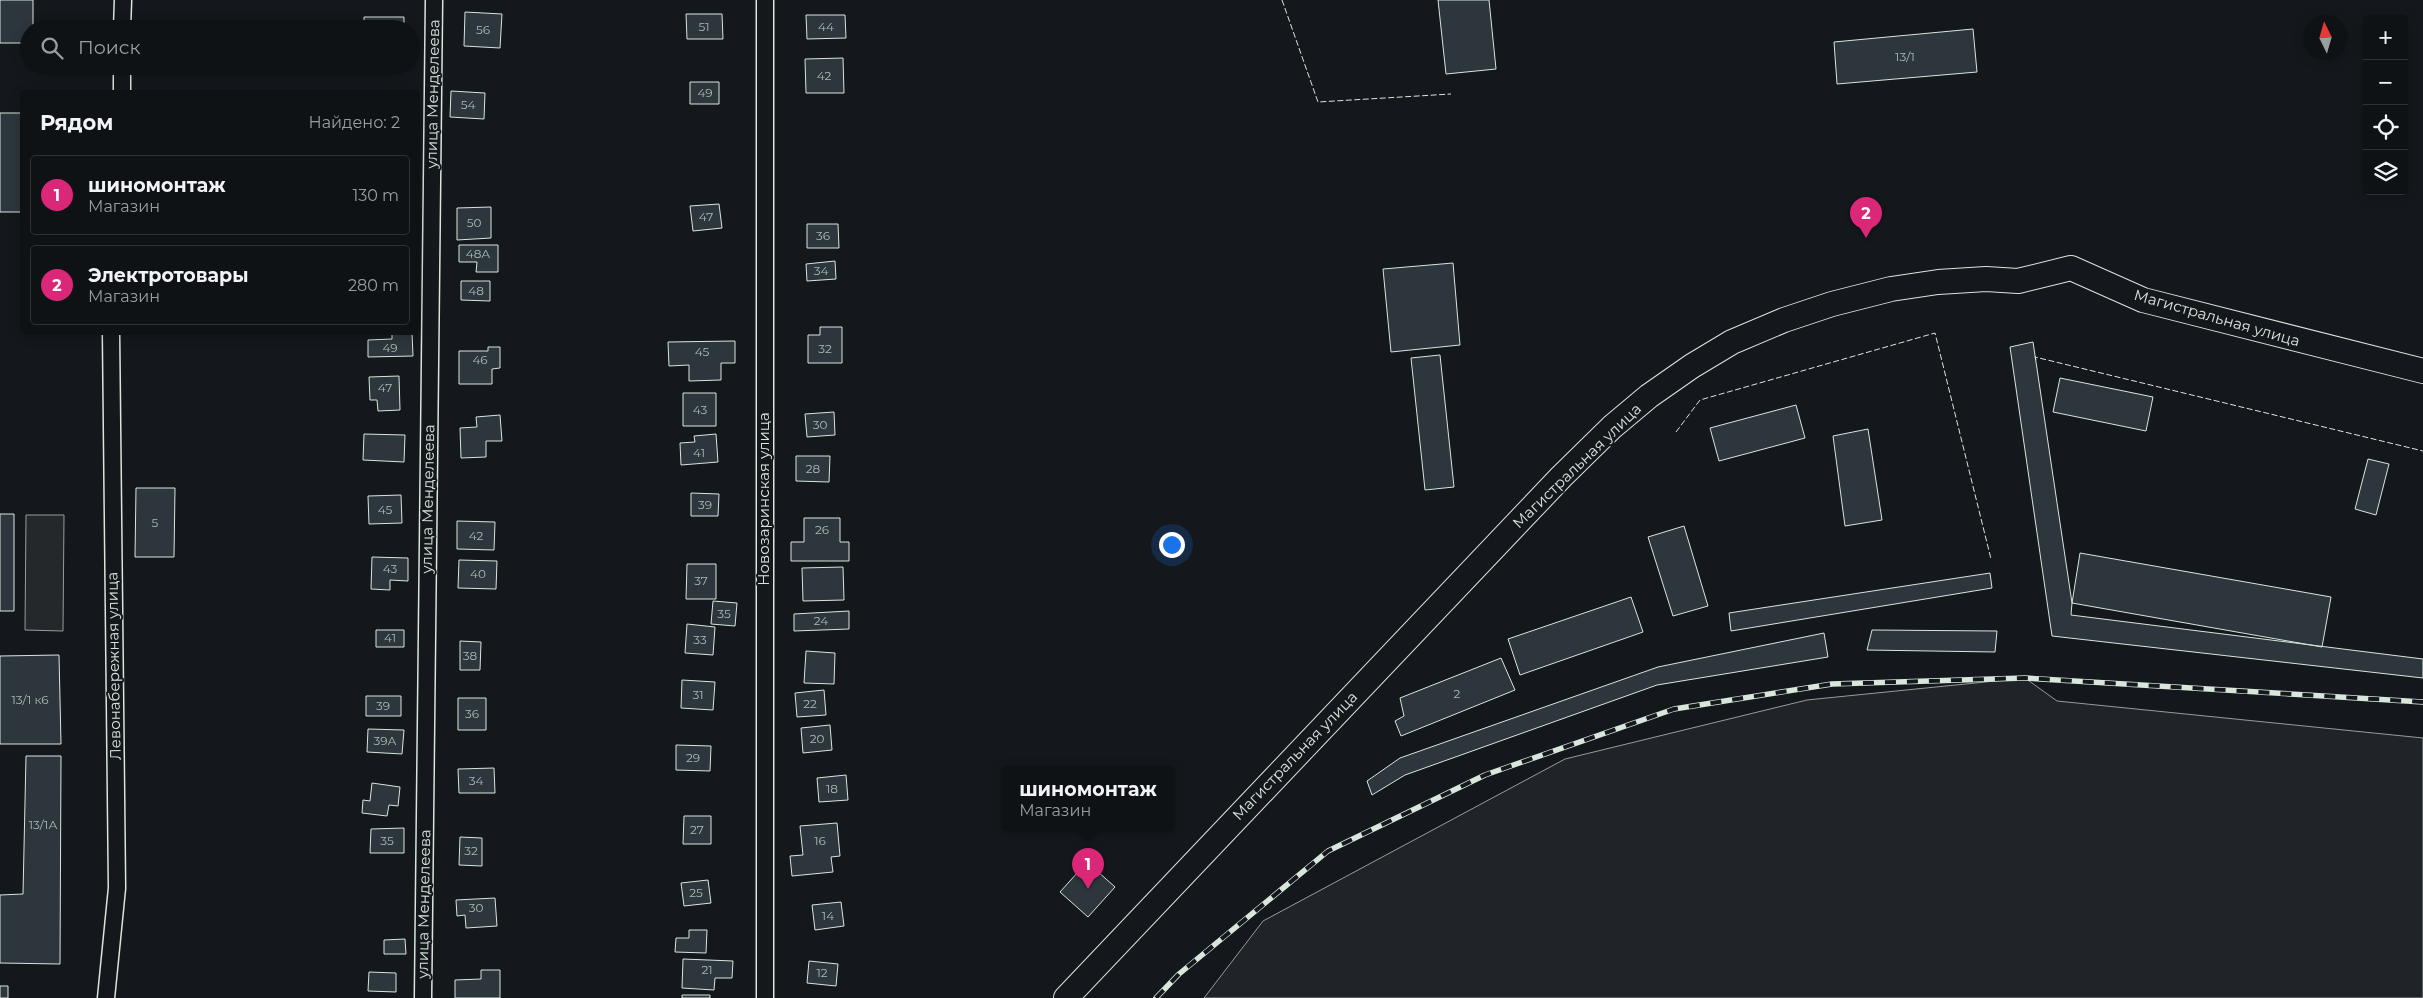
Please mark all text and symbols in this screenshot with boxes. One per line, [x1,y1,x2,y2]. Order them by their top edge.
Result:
north arrow [2303,15,2348,60]
map controls [2363,15,2408,195]
button: + [2363,15,2408,60]
street label: улица Менделеева [422,19,443,170]
house number: 51 [698,19,710,34]
house number: 44 [818,19,834,34]
search box [20,20,420,75]
house number: 56 [476,22,490,37]
icon: search [38,34,66,62]
text: Поиск [78,36,141,59]
house number: 13/1 [1895,49,1915,64]
button: − [2363,60,2408,105]
house number: 42 [817,68,832,83]
house number: 49 [697,85,713,100]
house number: 54 [461,97,475,112]
button: locate [2363,105,2408,150]
text: Рядом [40,110,113,135]
text: Найдено: 2 [309,113,400,132]
button: layers [2363,150,2408,195]
text: шиномонтаж [88,174,226,197]
text: 1 [54,186,60,205]
text: 130 m [352,186,399,205]
text: Магазин [88,197,160,216]
pin: 2 [1850,197,1882,238]
house number: 47 [699,209,713,224]
house number: 50 [467,215,481,230]
house number: 36 [816,228,830,243]
house number: 48А [466,246,490,261]
house number: 34 [814,263,828,278]
text: Электротовары [88,264,249,287]
text: 2 [52,276,62,295]
text: 280 m [348,276,399,295]
house number: 48 [468,283,484,298]
street label: Магистральная улица [2132,285,2302,350]
text: Магазин [88,287,160,306]
house number: 49 [382,340,398,355]
house number: 32 [818,341,832,356]
house number: 45 [695,344,710,359]
house number: 46 [472,352,488,367]
house number: 47 [378,380,392,395]
street label: Магистральная улица [1508,399,1645,532]
house number: 43 [693,402,707,417]
street label: Новозаринская улица [754,412,773,586]
house number: 30 [813,417,827,432]
street label: улица Менделеева [417,424,438,575]
house number: 41 [693,445,705,460]
house number: 28 [806,461,821,476]
house number: 39 [698,497,712,512]
house number: 45 [378,502,393,517]
house number: 5 [152,515,159,530]
house number: 26 [815,522,829,537]
house number: 42 [469,528,484,543]
your location [1159,532,1185,558]
house number: 43 [383,561,397,576]
house number: 40 [470,566,486,581]
street label: Левонабережная улица [102,572,125,760]
house number: 37 [694,573,708,588]
house number: 35 [717,606,731,621]
house number: 24 [814,613,828,628]
house number: 41 [384,630,396,645]
house number: 33 [693,632,707,647]
house number: 38 [463,648,478,663]
house number: 2 [1454,686,1461,701]
house number: 31 [692,687,704,702]
street label: Магистральная улица [1228,687,1361,824]
house number: 13/1 к6 [11,692,49,707]
house number: 22 [803,696,817,711]
house number: 39 [376,698,390,713]
house number: 36 [465,706,479,721]
house number: 20 [810,731,824,746]
house number: 39А [374,733,397,748]
house number: 29 [686,750,700,765]
popup [1002,766,1174,831]
house number: 34 [469,773,483,788]
text: шиномонтаж [1019,778,1157,801]
house number: 18 [826,781,838,796]
text: Магазин [1019,801,1091,820]
house number: 13/1А [29,817,57,832]
house number: 27 [690,822,704,837]
street label: улица Менделеева [413,829,434,980]
house number: 35 [380,833,394,848]
house number: 16 [814,833,826,848]
house number: 32 [464,843,478,858]
pin: 1 [1072,848,1104,889]
house number: 25 [689,885,703,900]
house number: 30 [469,900,483,915]
house number: 14 [822,908,834,923]
house number: 21 [701,962,713,977]
house number: 12 [816,965,828,980]

